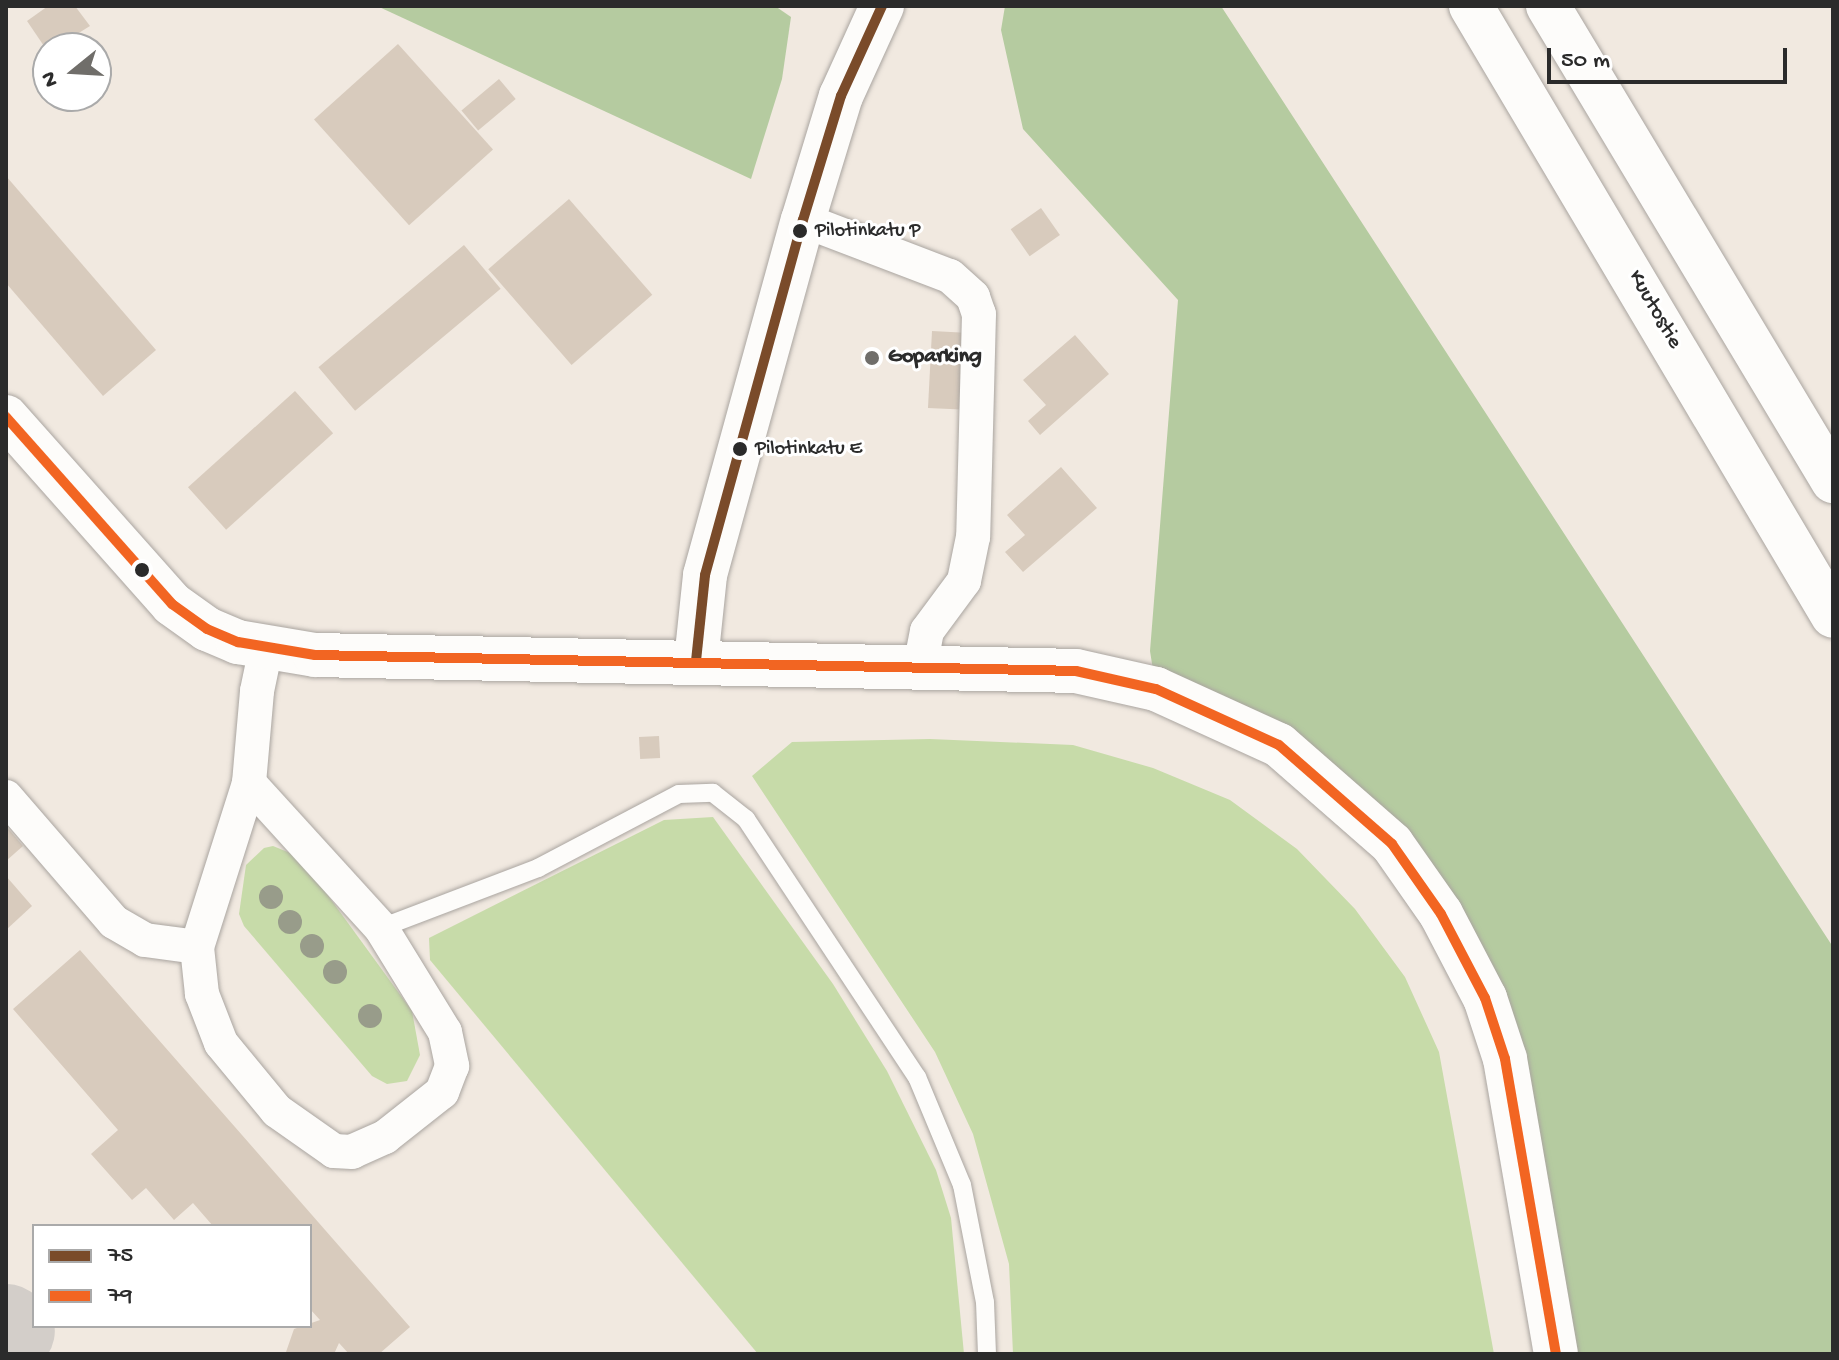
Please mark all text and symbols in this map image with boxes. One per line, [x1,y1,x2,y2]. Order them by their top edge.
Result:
north arrow [32,32,112,112]
scale bar [1551,32,1791,82]
text: 50 m [1561,47,1610,76]
text: N [36,68,66,90]
place label: Pilotinkatu P [815,219,920,243]
marker: Pilotinkatu P [792,223,808,239]
street label: Kuutostie [1621,266,1687,354]
place label: Goparking [888,345,982,371]
marker: Goparking [863,349,881,367]
place label: Pilotinkatu E [755,437,862,461]
marker: Pilotinkatu E [732,441,748,457]
unlabelled marker [134,562,150,578]
legend [32,1224,312,1328]
text: 75 [108,1242,133,1271]
text: 79 [108,1282,133,1311]

